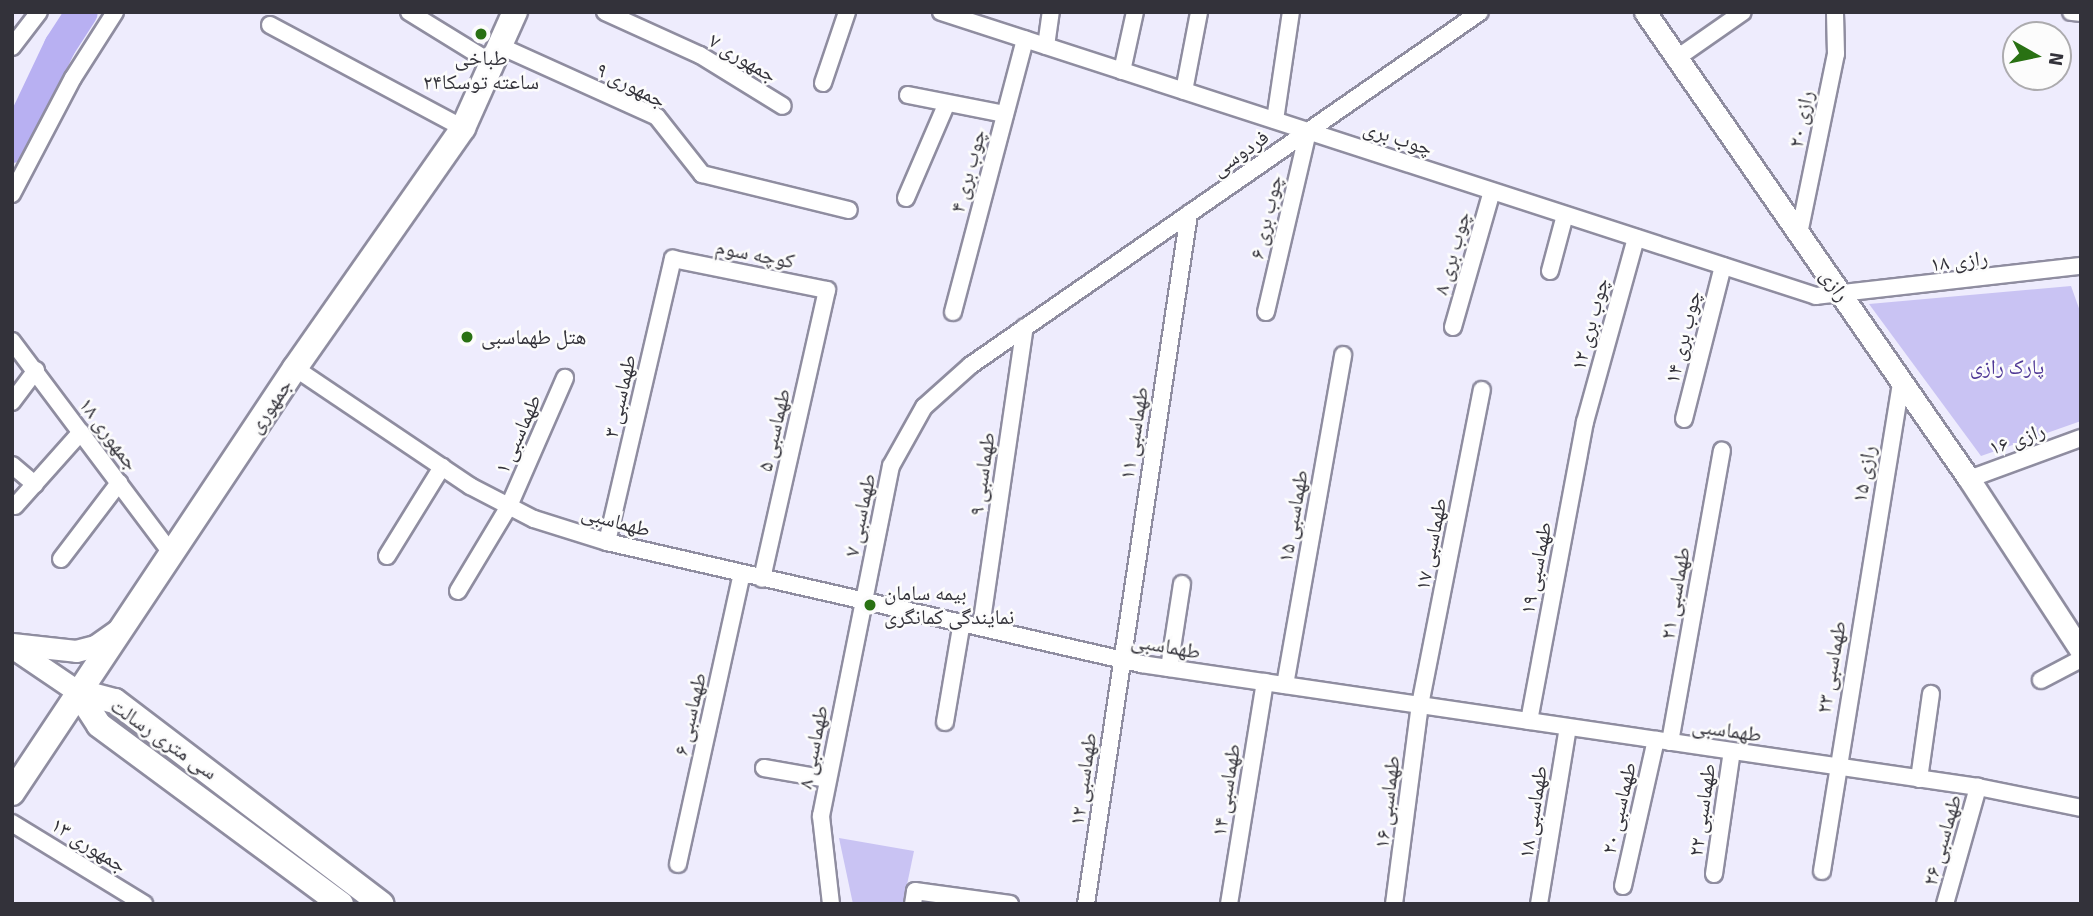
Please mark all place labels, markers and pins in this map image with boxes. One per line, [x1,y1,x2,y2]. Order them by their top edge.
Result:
marker: طباخی ۲۴ساعته توسکا [473,26,489,42]
place label: طباخی ۲۴ساعته توسکا [423,45,539,95]
place label: هتل طهماسبی [481,324,586,350]
marker: هتل طهماسبی [459,329,475,345]
place label: بیمه سامان نمایندگی کمانگری [884,580,1014,630]
marker: بیمه سامان نمایندگی کمانگری [862,597,878,613]

